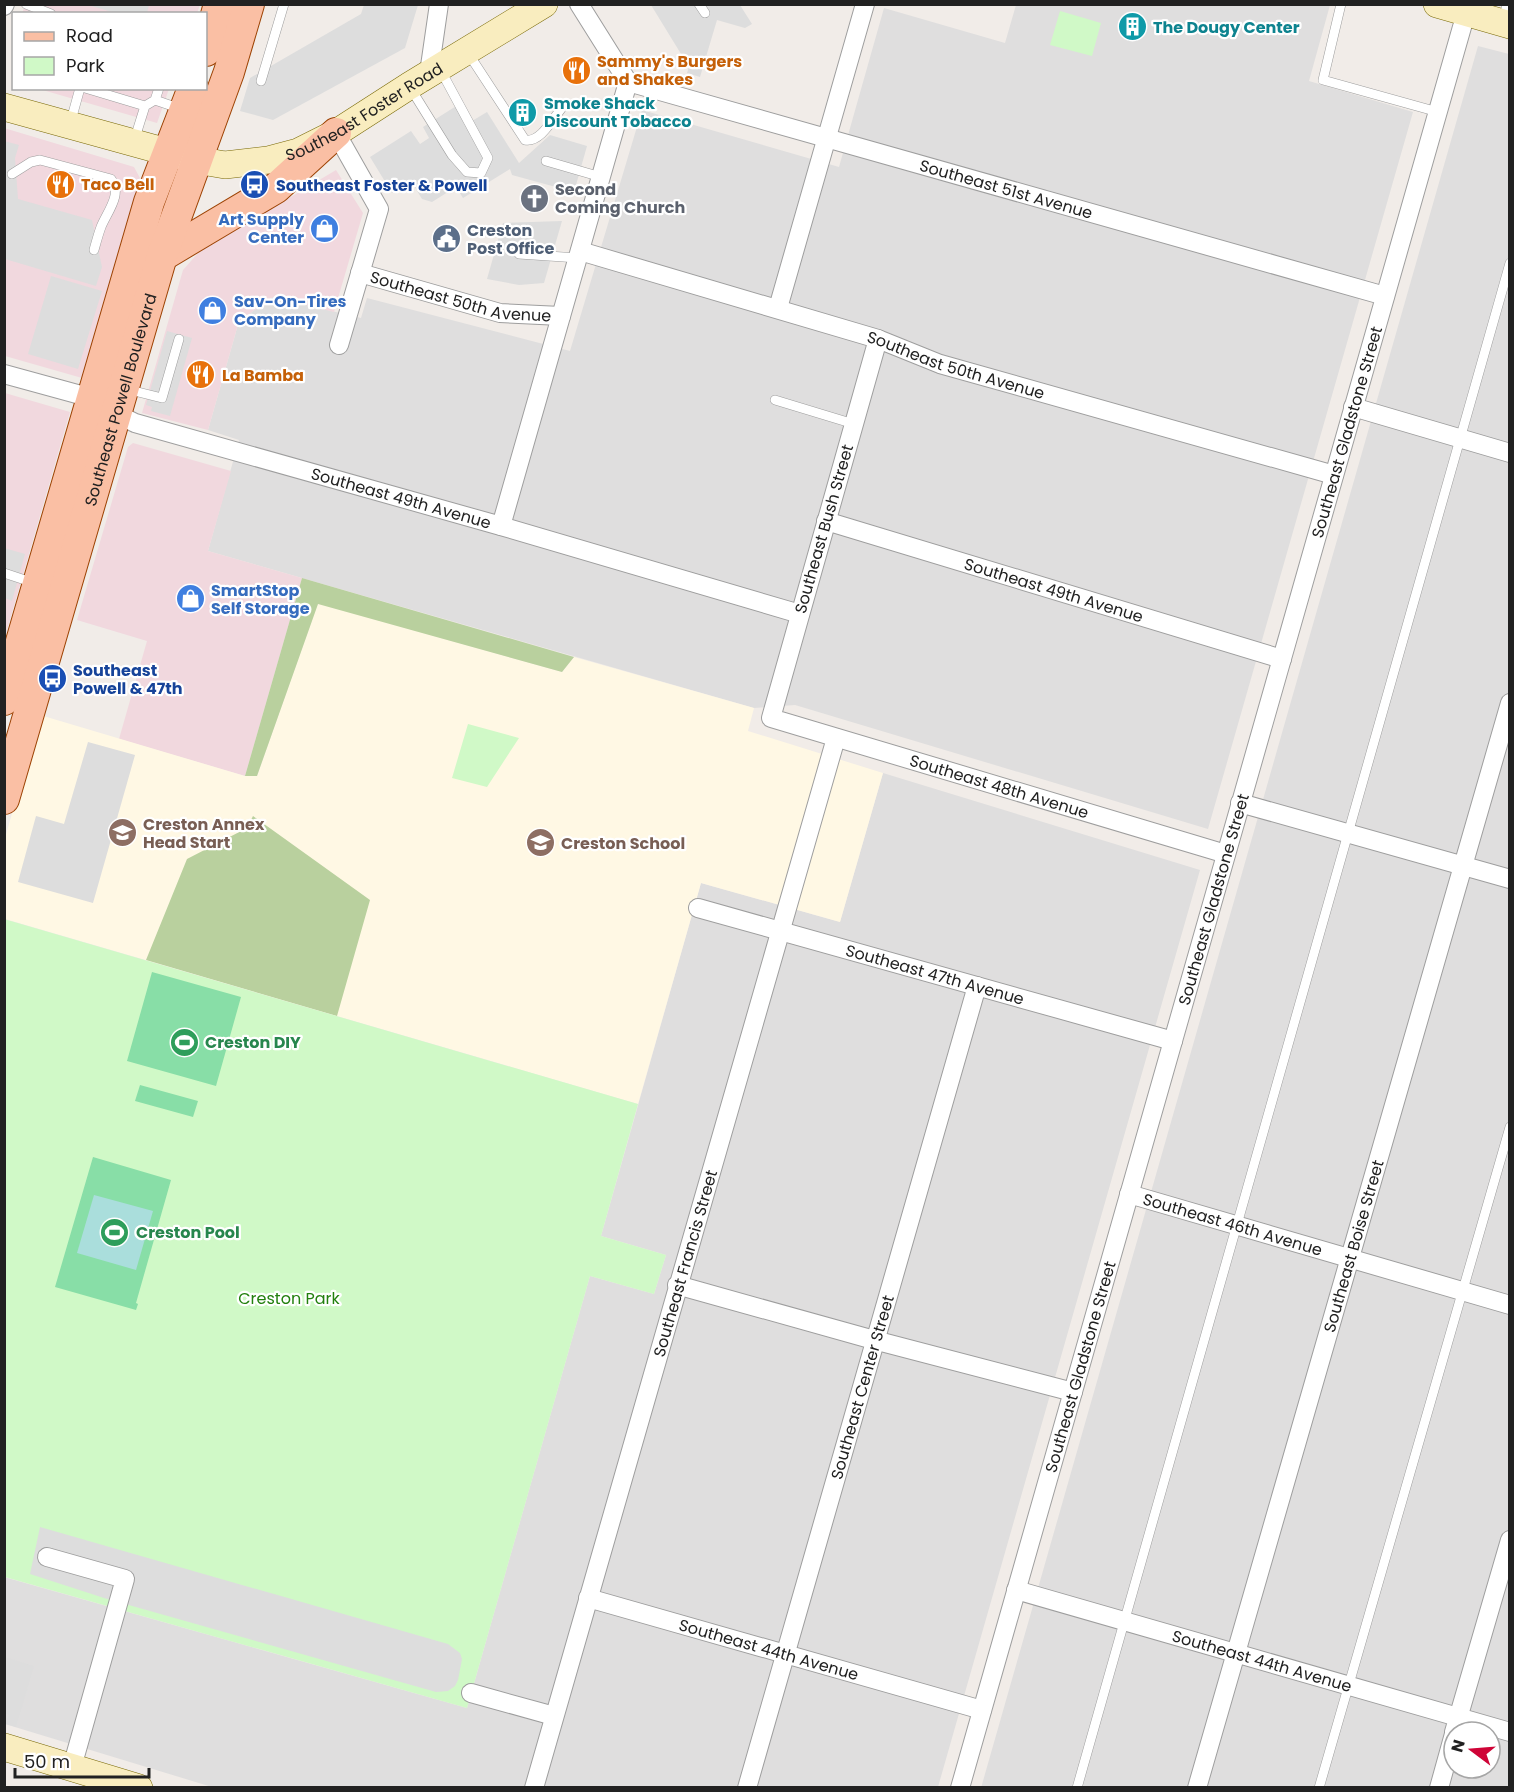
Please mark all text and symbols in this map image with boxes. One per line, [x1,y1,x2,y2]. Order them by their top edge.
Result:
building icon: The Dougy Center [1116,11,1148,43]
legend [12,12,207,90]
place label: The Dougy Center [1153,16,1300,39]
text: Road [66,23,113,48]
place label: Sammy's Burgers and Shakes [597,50,742,91]
text: Park [66,53,105,78]
restaurant icon: Sammy's Burgers and Shakes [560,54,592,86]
street label: Southeast Foster Road [283,57,447,166]
place label: Smoke Shack Discount Tobacco [544,92,692,133]
building icon: Smoke Shack Discount Tobacco [507,96,539,128]
street label: Southeast 51st Avenue [917,153,1095,224]
restaurant icon: Taco Bell [44,168,76,200]
bus stop icon: Southeast Foster & Powell [239,169,271,201]
place label: Taco Bell [81,173,154,196]
place label: Southeast Foster & Powell [276,174,488,197]
place label: Second Coming Church [555,178,685,219]
church icon: Second Coming Church [518,182,550,214]
place label: Art Supply Center [218,208,305,249]
shop icon: Art Supply Center [309,212,341,244]
place label: Creston Post Office [467,219,554,260]
public building icon: Creston Post Office [430,223,462,255]
street label: Southeast 50th Avenue [368,265,552,327]
street label: Southeast Powell Boulevard [78,290,162,509]
place label: Sav-On-Tires Company [234,290,347,331]
shop icon: Sav-On-Tires Company [197,294,229,326]
street label: Southeast Gladstone Street [1305,323,1388,540]
street label: Southeast 50th Avenue [865,325,1047,404]
restaurant icon: La Bamba [185,359,217,391]
place label: La Bamba [222,364,304,387]
street label: Southeast Bush Street [789,442,859,616]
street label: Southeast 49th Avenue [309,462,494,534]
street label: Southeast 49th Avenue [962,552,1146,628]
place label: SmartStop Self Storage [211,579,310,620]
shop icon: SmartStop Self Storage [174,583,206,615]
place label: Southeast Powell & 47th [73,659,183,700]
bus stop icon: Southeast Powell & 47th [36,663,68,695]
street label: Southeast 48th Avenue [907,749,1092,824]
street label: Southeast Gladstone Street [1172,791,1254,1008]
place label: Creston Annex Head Start [143,813,265,854]
school or university icon: Creston Annex Head Start [106,817,138,849]
school or university icon: Creston School [524,827,556,859]
place label: Creston School [561,832,685,855]
street label: Southeast 47th Avenue [843,938,1027,1010]
sports icon: Creston DIY [168,1026,200,1058]
place label: Creston DIY [205,1031,301,1054]
street label: Southeast Boise Street [1318,1157,1389,1335]
street label: Southeast Francis Street [647,1167,723,1359]
street label: Southeast 46th Avenue [1140,1187,1325,1261]
sports icon: Creston Pool [99,1216,131,1248]
place label: Creston Pool [136,1221,240,1244]
street label: Southeast Gladstone Street [1039,1258,1121,1475]
park label: Creston Park [238,1287,340,1310]
street label: Southeast Center Street [825,1292,899,1482]
street label: Southeast 44th Avenue [676,1613,861,1686]
street label: Southeast 44th Avenue [1170,1624,1355,1697]
north arrow [1442,1720,1502,1780]
text: N [1445,1737,1471,1755]
scale bar [15,1741,148,1779]
text: 50 m [24,1749,70,1774]

